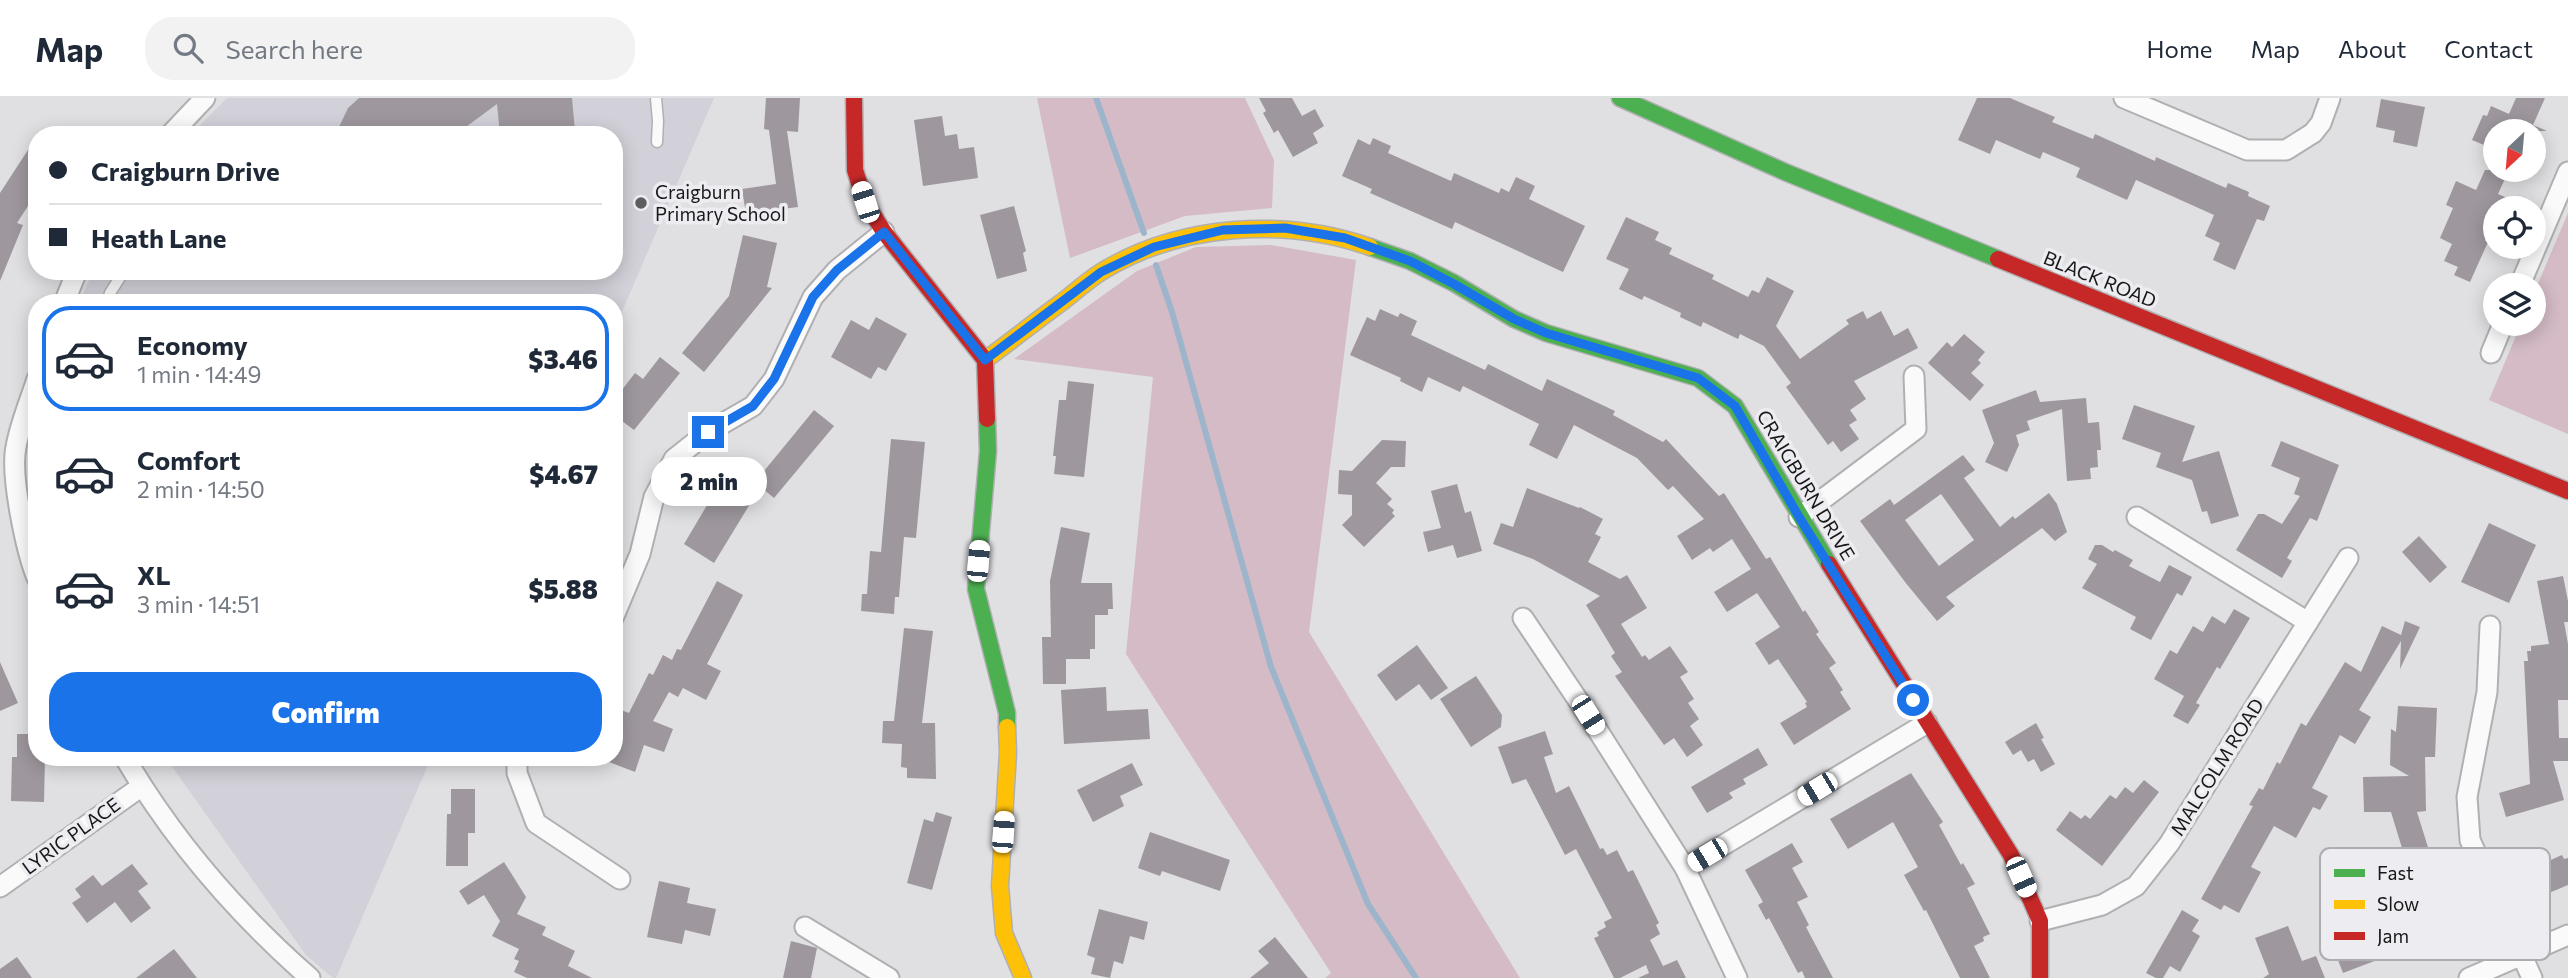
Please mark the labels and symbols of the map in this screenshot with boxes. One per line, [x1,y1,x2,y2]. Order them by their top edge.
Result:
north arrow [2483,119,2546,182]
car [849,179,882,225]
place label: Craigburn Primary School [655,180,786,225]
marker: Craigburn Primary School [633,195,649,211]
street label: BLACK ROAD [2040,245,2160,312]
street label: CRAIGBURN DRIVE [1752,405,1860,564]
route end [692,416,724,448]
callout: 2 min [650,456,766,506]
car [966,539,991,583]
route start [1897,684,1929,716]
car [1568,692,1609,738]
street label: MALCOLM ROAD [2165,694,2268,840]
car [1794,769,1841,809]
street label: LYRIC PLACE [17,792,124,879]
car [992,810,1015,854]
car [1684,835,1731,875]
legend [2320,848,2550,960]
car [2003,854,2040,900]
text: Fast [2377,861,2414,884]
text: Slow [2377,892,2419,915]
text: Jam [2377,924,2409,947]

